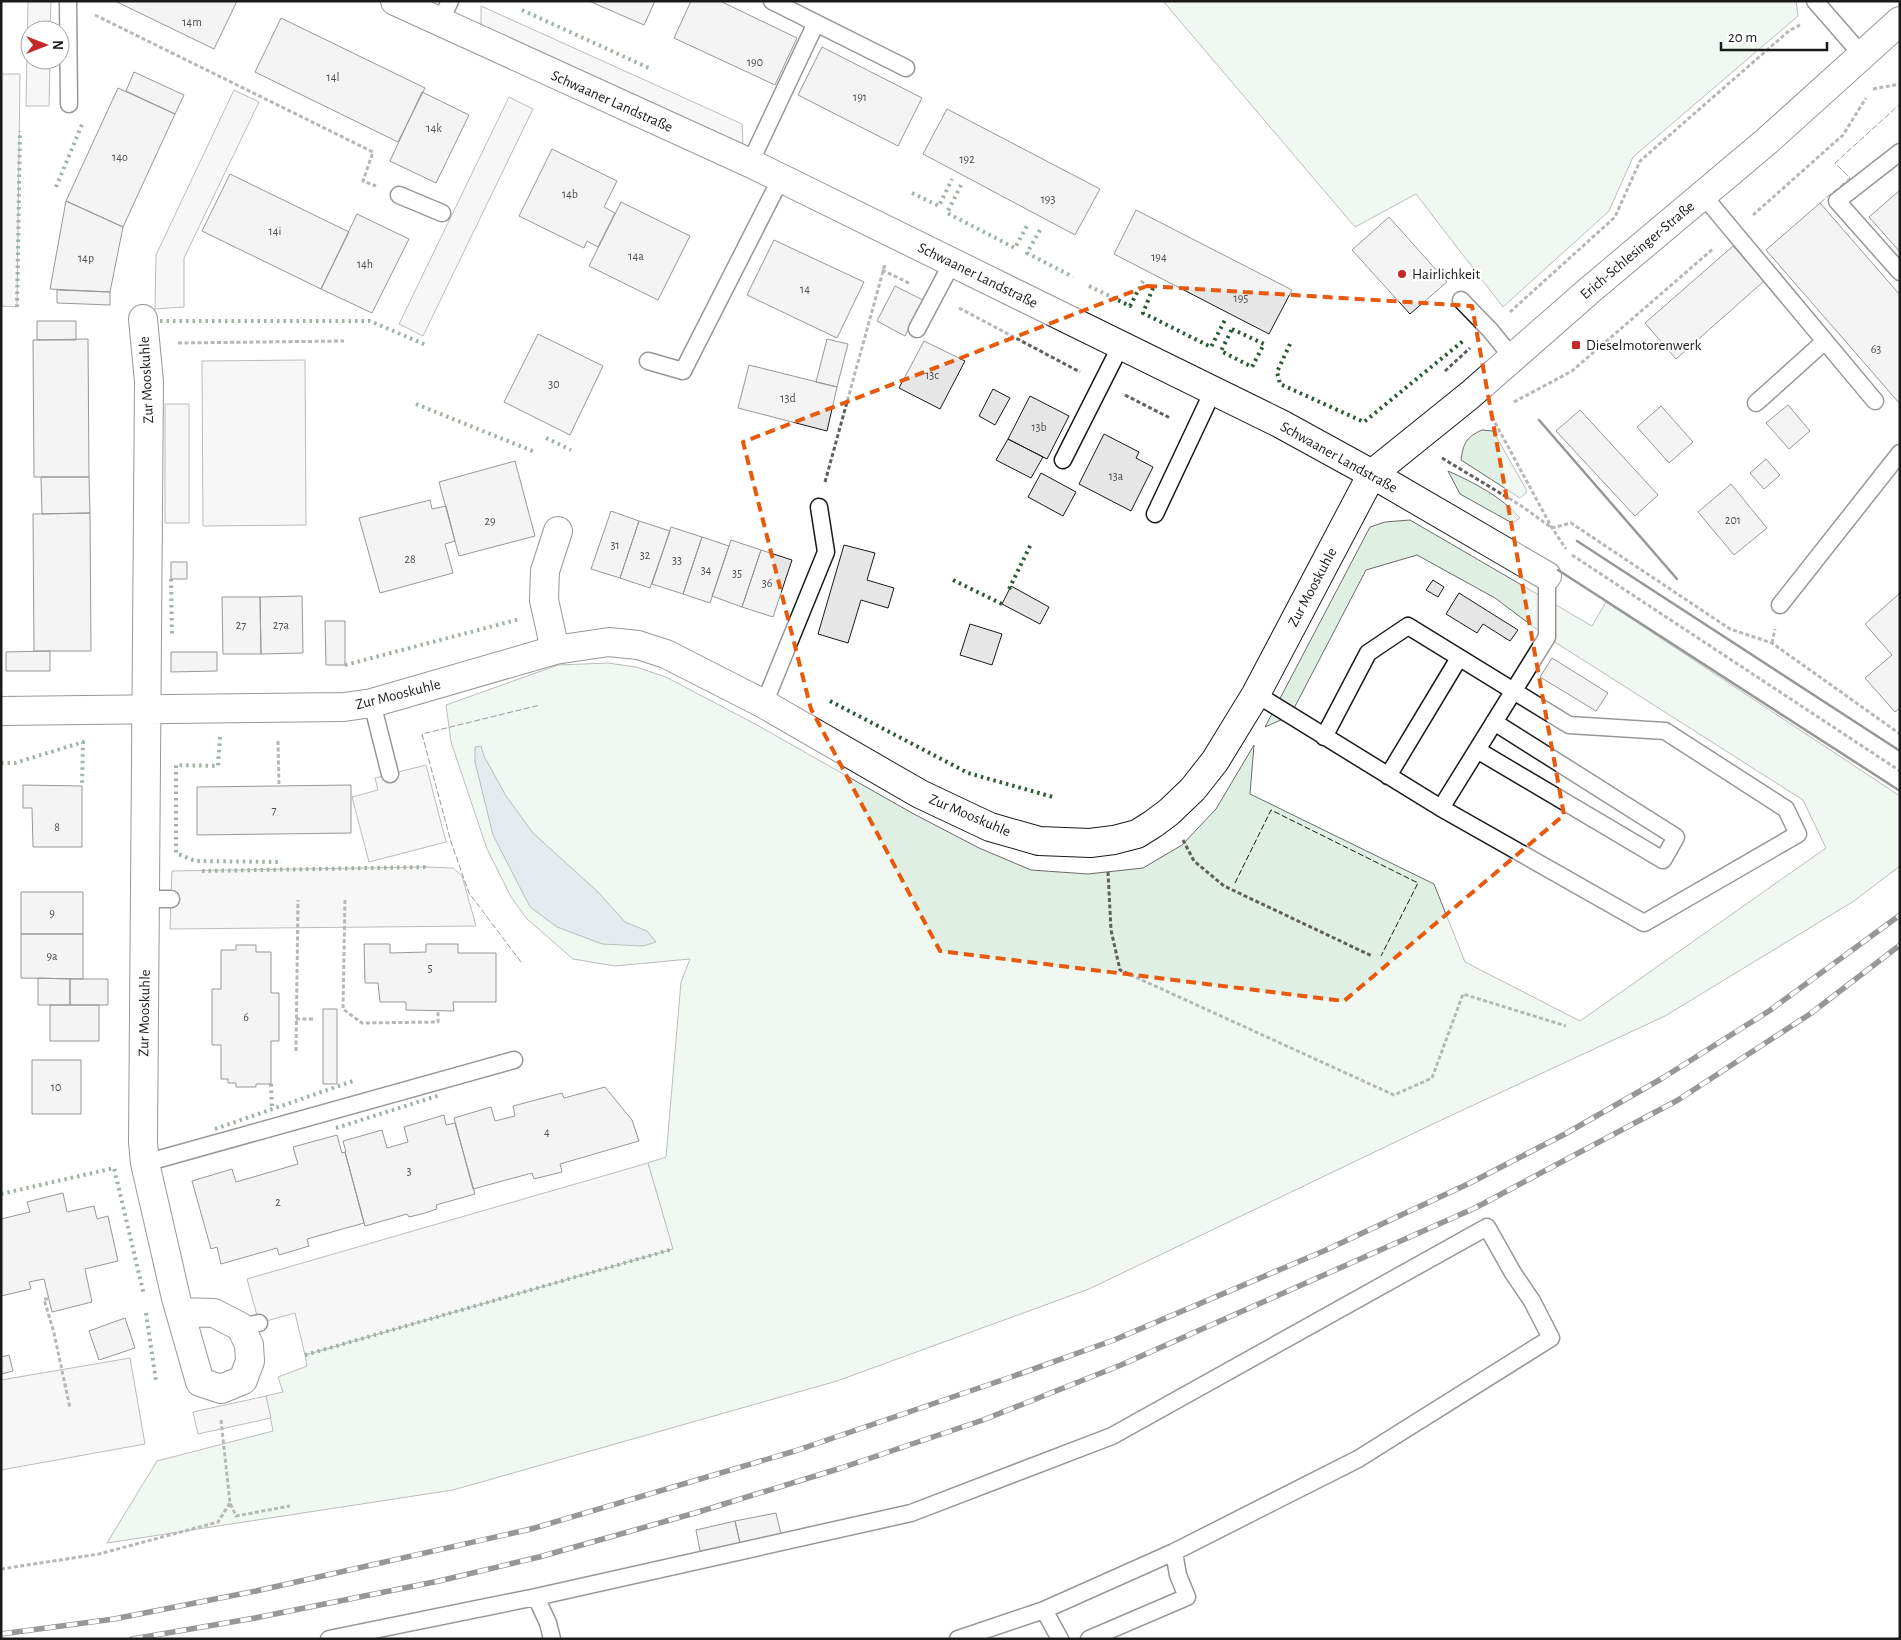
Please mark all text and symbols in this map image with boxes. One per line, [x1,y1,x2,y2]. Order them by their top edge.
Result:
house number: 14m [182,16,202,28]
north arrow [20,20,70,70]
scale bar [1721,20,1827,52]
text: 20 m [1728,30,1757,45]
text: N [50,40,64,50]
house number: 190 [747,56,763,68]
street label: Schwaaner Landstraße [549,68,675,135]
house number: 14l [327,71,339,83]
house number: 191 [853,91,867,103]
house number: 14k [426,122,442,134]
house number: 14o [112,151,128,163]
house number: 192 [959,153,975,165]
house number: 14b [562,188,578,200]
house number: 193 [1041,193,1055,205]
street label: Erich-Schlesinger-Straße [1578,198,1697,302]
house number: 14i [269,225,281,237]
street label: Schwaaner Landstraße [915,240,1040,311]
house number: 14a [628,250,644,262]
house number: 194 [1151,251,1167,263]
house number: 14p [78,252,94,264]
house number: 14h [357,258,373,270]
place label: Hairlichkeit [1412,267,1480,282]
marker: Hairlichkeit [1396,268,1408,280]
house number: 14 [800,283,810,295]
house number: 195 [1234,292,1248,304]
street label: Zur Mooskuhle [137,336,156,424]
place label: Dieselmotorenwerk [1586,338,1701,353]
marker: Dieselmotorenwerk [1570,339,1582,351]
house number: 63 [1871,343,1881,355]
house number: 13c [925,369,939,381]
house number: 30 [548,378,560,390]
house number: 13d [780,392,796,404]
street label: Schwaaner Landstraße [1278,419,1400,496]
house number: 13b [1031,421,1047,433]
house number: 13a [1109,470,1124,482]
house number: 201 [1725,514,1741,526]
house number: 29 [484,515,496,527]
house number: 31 [610,539,620,551]
street label: Zur Mooskuhle [1285,545,1340,629]
house number: 32 [640,549,651,561]
house number: 28 [404,553,416,565]
house number: 33 [672,554,682,566]
house number: 34 [701,564,712,576]
house number: 35 [732,567,742,579]
house number: 36 [762,577,773,589]
house number: 27 [236,619,246,631]
house number: 27a [273,619,289,631]
street label: Zur Mooskuhle [354,677,442,712]
street label: Zur Mooskuhle [927,792,1013,839]
house number: 7 [271,804,277,816]
house number: 8 [54,821,60,833]
house number: 9 [49,907,55,919]
house number: 9a [46,950,58,962]
house number: 5 [427,962,433,974]
street label: Zur Mooskuhle [136,969,153,1057]
house number: 6 [243,1011,249,1023]
house number: 10 [51,1081,61,1093]
house number: 4 [544,1126,550,1138]
house number: 3 [407,1165,412,1177]
house number: 2 [275,1196,281,1208]

